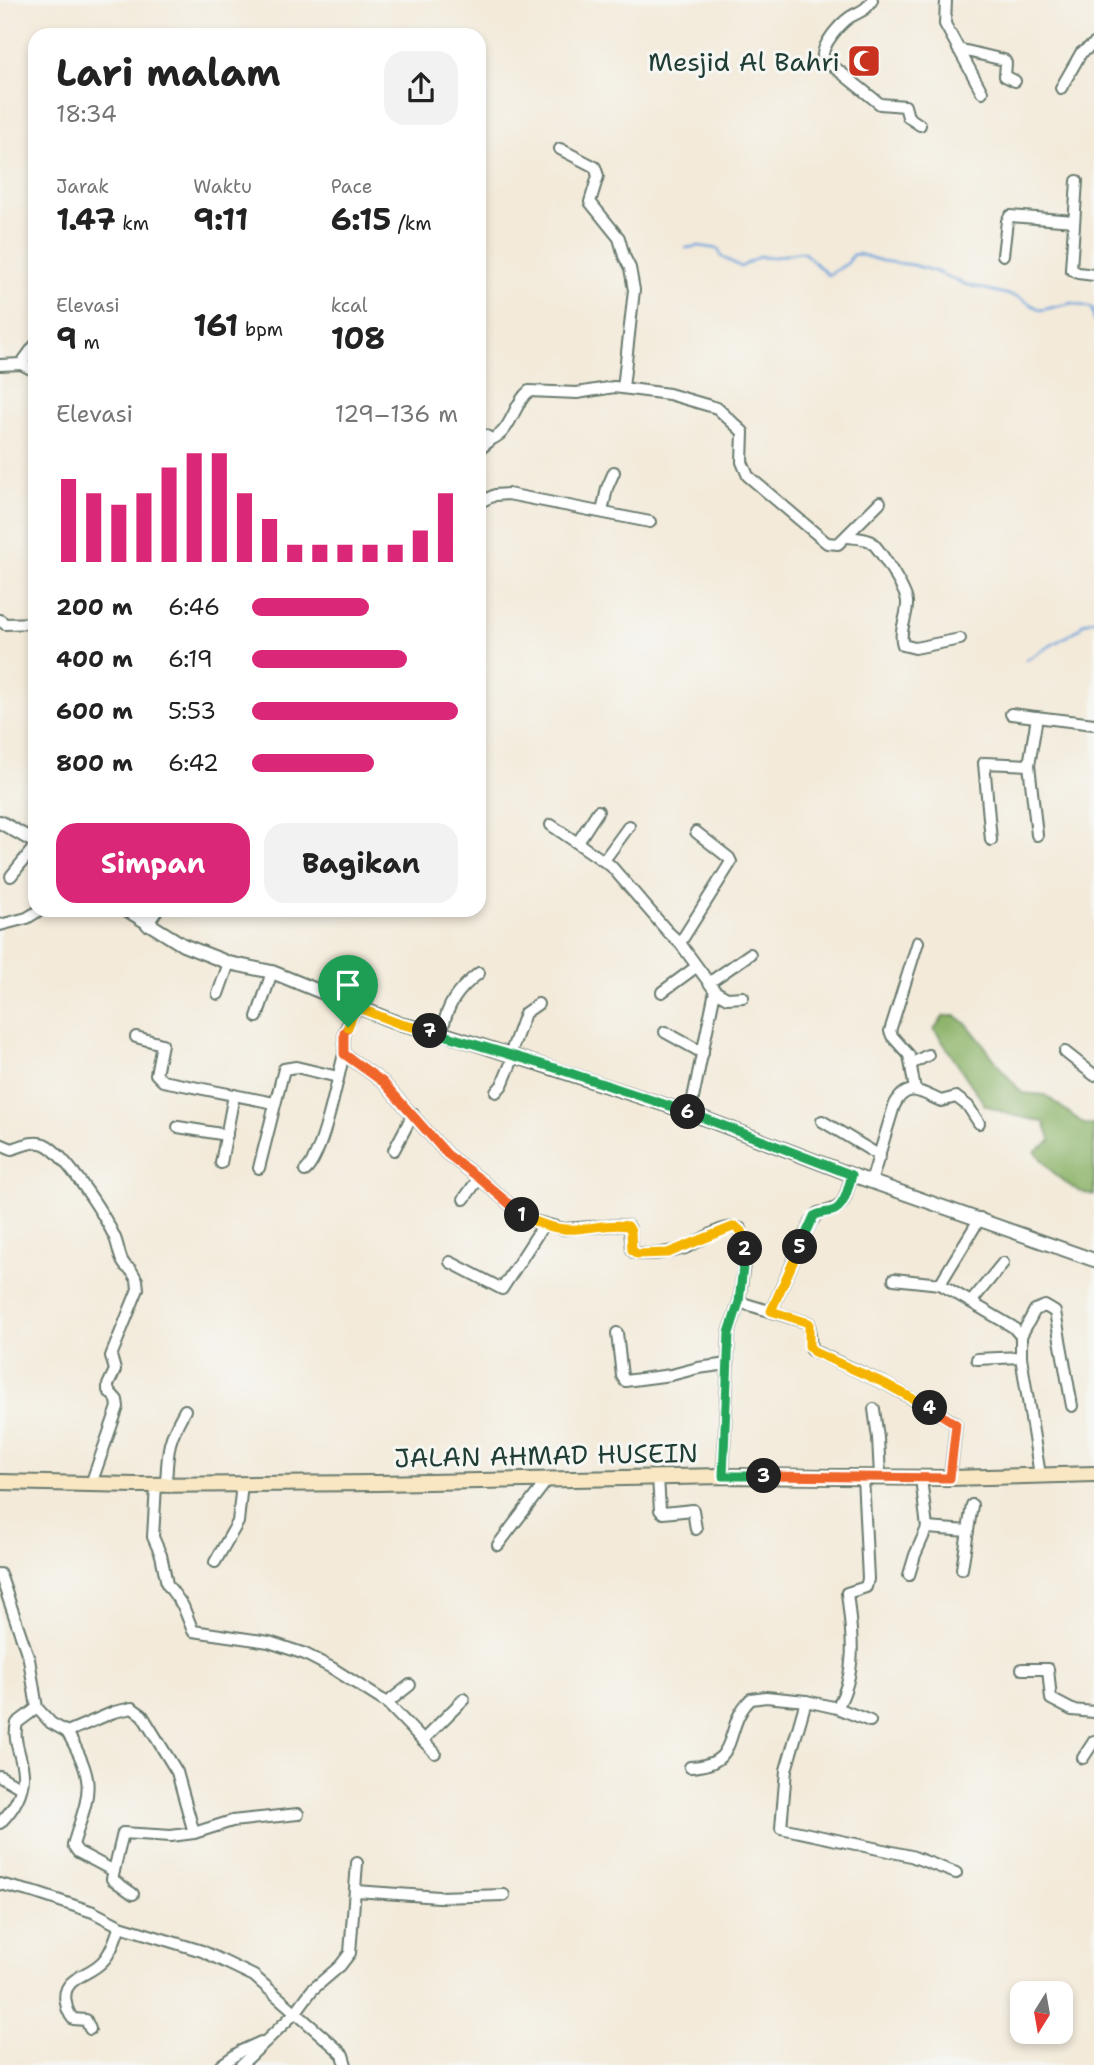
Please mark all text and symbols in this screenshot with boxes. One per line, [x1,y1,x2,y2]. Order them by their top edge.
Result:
mosque icon: Mesjid Al Bahri [845,42,883,80]
place label: Mesjid Al Bahri [648,44,840,79]
text: Lari malam [56,47,281,98]
button: share [384,51,458,125]
text: 18:34 [56,99,117,129]
text: Jarak [56,174,109,199]
text: Waktu [193,174,252,199]
text: Pace [331,174,372,199]
text: 1.47 [56,199,116,240]
text: 9:11 [193,199,248,240]
text: 6:15 [331,199,391,240]
text: km [116,211,149,236]
text: /km [391,211,432,236]
text: Elevasi [56,293,120,318]
text: kcal [331,293,368,318]
text: 161 [193,305,238,346]
text: bpm [238,317,283,342]
text: 9 [56,318,77,359]
text: 108 [331,318,385,359]
text: m [77,330,100,355]
text: Elevasi [56,399,133,429]
text: 129–136 m [335,399,458,429]
text: 200 m [56,592,133,622]
text: 6:46 [168,592,220,622]
text: 400 m [56,644,133,674]
text: 6:19 [168,644,213,674]
text: 600 m [56,696,133,726]
text: 5:53 [168,696,216,726]
text: 800 m [56,748,133,778]
text: 6:42 [168,748,219,778]
button: Simpan [56,823,250,903]
button: Bagikan [264,823,458,903]
pin [318,955,378,1027]
icon: arrive [329,966,367,1004]
pin: 7 [412,1014,448,1048]
text: 7 [423,1018,436,1043]
pin: 6 [670,1094,706,1130]
text: 6 [681,1099,694,1124]
pin: 1 [504,1198,540,1232]
text: 1 [517,1202,526,1227]
pin: 5 [782,1230,818,1264]
pin: 2 [728,1232,762,1266]
text: 5 [794,1234,805,1259]
text: 2 [738,1236,751,1261]
pin: 4 [912,1390,948,1426]
text: 4 [923,1395,936,1420]
street label: JALAN AHMAD HUSEIN [394,1435,698,1475]
pin: 3 [746,1458,782,1494]
text: 3 [757,1463,770,1488]
north arrow [1010,1981,1073,2044]
map controls [1010,1981,1073,2044]

